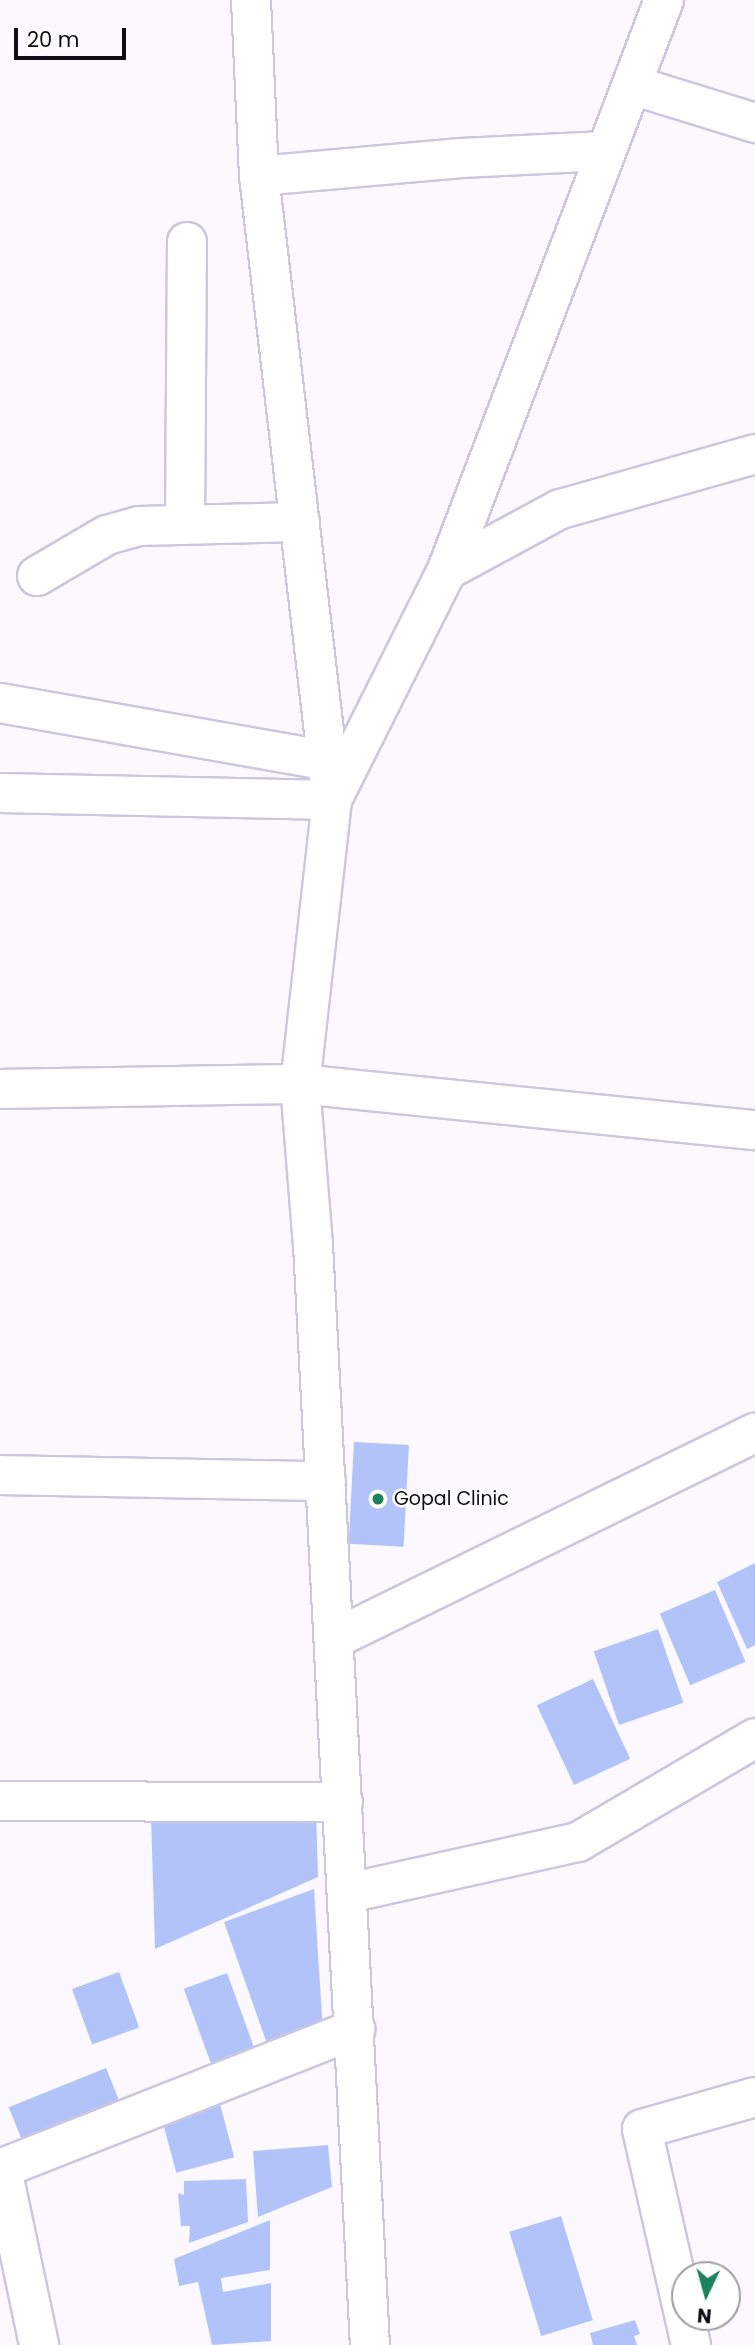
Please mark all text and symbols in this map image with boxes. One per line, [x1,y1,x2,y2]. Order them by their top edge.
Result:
scale bar [18,14,130,58]
text: 20 m [27,25,80,54]
place label: Gopal Clinic [394,1488,509,1510]
marker: Gopal Clinic [368,1489,388,1509]
north arrow [671,2261,741,2331]
text: N [696,2301,713,2329]

